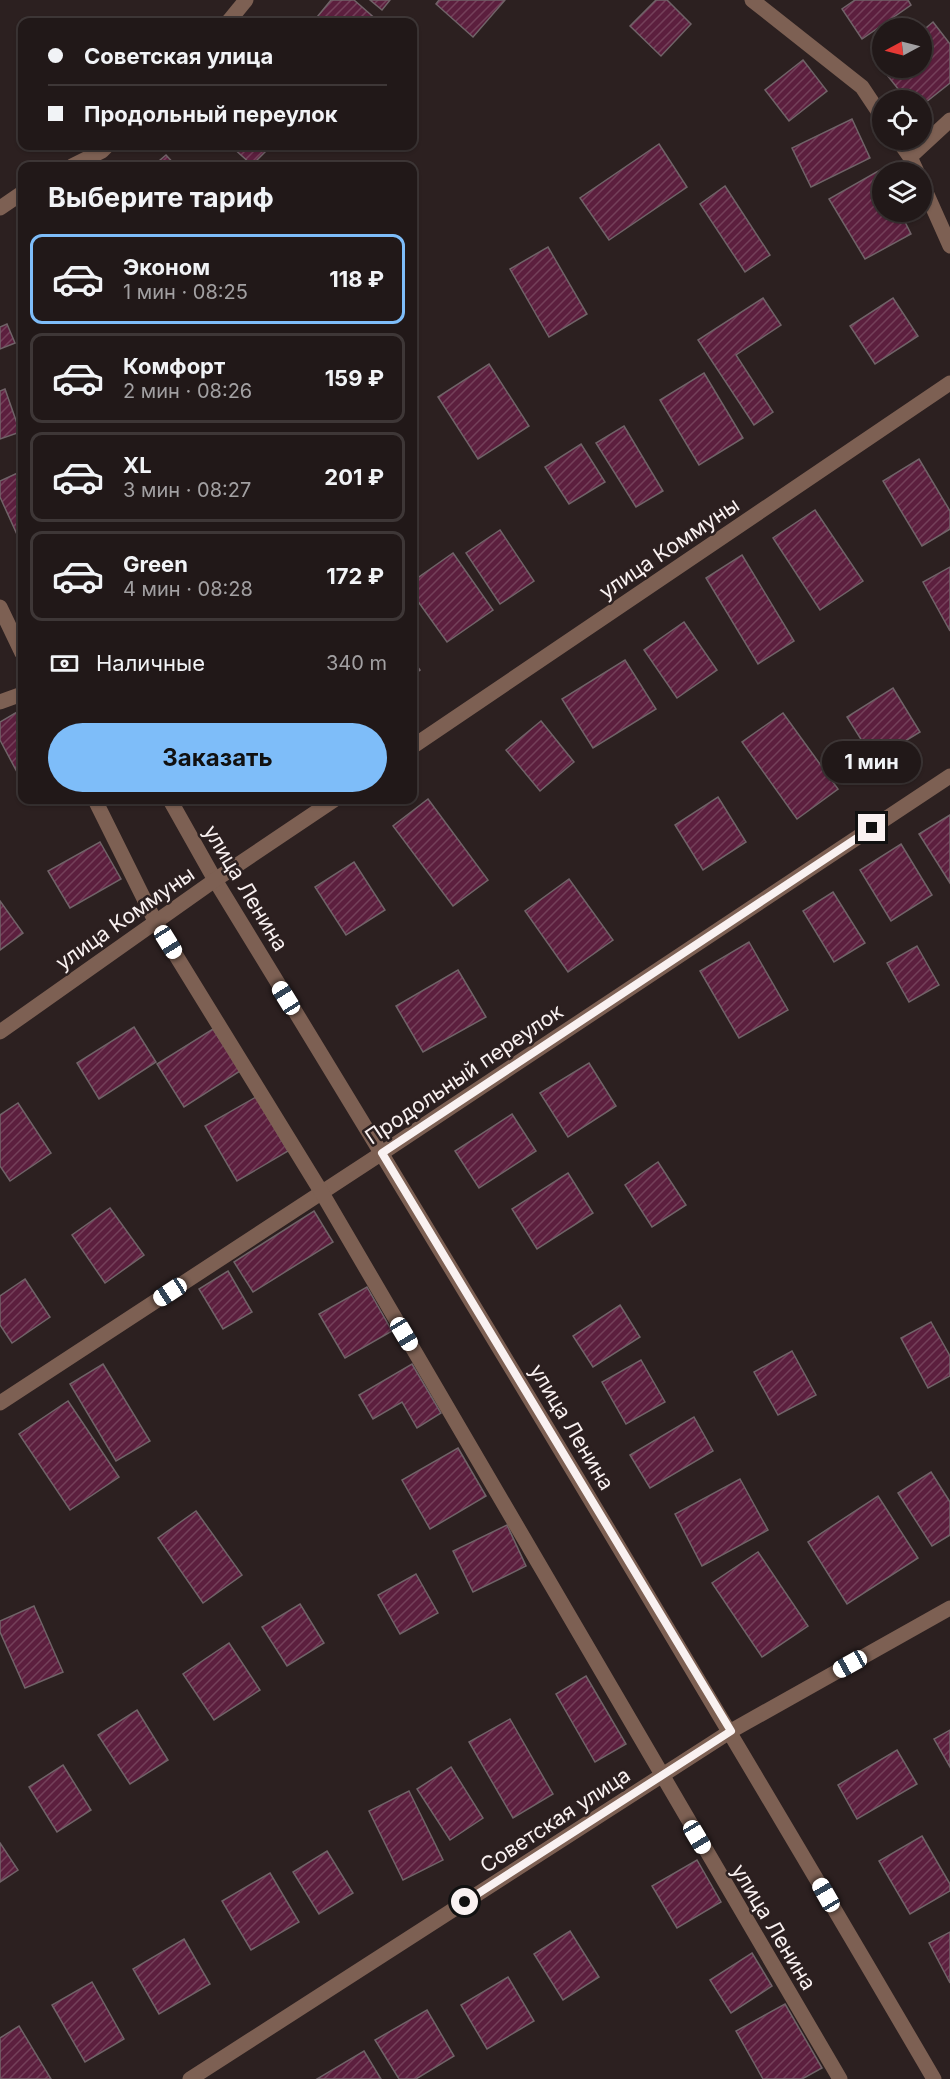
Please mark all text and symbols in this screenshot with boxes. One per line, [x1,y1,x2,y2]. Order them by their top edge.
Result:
north arrow [872,18,932,78]
map controls [872,18,932,222]
text: Советская улица [84,43,273,69]
button: locate [872,90,932,150]
text: Продольный переулок [84,101,338,127]
button: layers [872,162,932,222]
text: Выберите тариф [48,181,274,214]
icon: car [51,252,105,306]
text: Эконом [123,254,210,280]
text: 118 ₽ [329,266,384,292]
text: 1 мин · 08:25 [123,280,248,304]
icon: car [51,351,105,405]
text: Комфорт [123,353,225,379]
text: 159 ₽ [325,365,384,391]
text: 2 мин · 08:26 [123,379,252,403]
icon: car [51,450,105,504]
text: XL [123,452,152,478]
text: 201 ₽ [324,464,384,490]
text: 3 мин · 08:27 [123,478,251,502]
street label: улица Коммуны [594,492,744,604]
icon: car [51,549,105,603]
text: Green [123,551,188,577]
text: 172 ₽ [326,563,384,589]
text: 4 мин · 08:28 [123,577,253,601]
icon: cash [48,647,81,680]
text: Наличные [96,650,205,676]
text: 340 m [326,651,387,675]
button: Заказать [48,723,387,792]
callout: 1 мин [822,741,922,783]
text: 1 мин [844,750,899,774]
route end [858,814,885,841]
street label: улица Ленина [199,820,293,956]
street label: улица Коммуны [51,861,199,975]
car [151,922,185,962]
car [269,978,303,1018]
street label: Продольный переулок [360,998,568,1150]
car [150,1275,190,1309]
car [387,1314,421,1354]
street label: улица Ленина [525,1359,619,1495]
car [830,1647,870,1681]
street label: Советская улица [475,1762,635,1878]
car [680,1817,714,1857]
street label: улица Ленина [727,1859,821,1995]
car [809,1875,843,1915]
route start [451,1888,478,1915]

